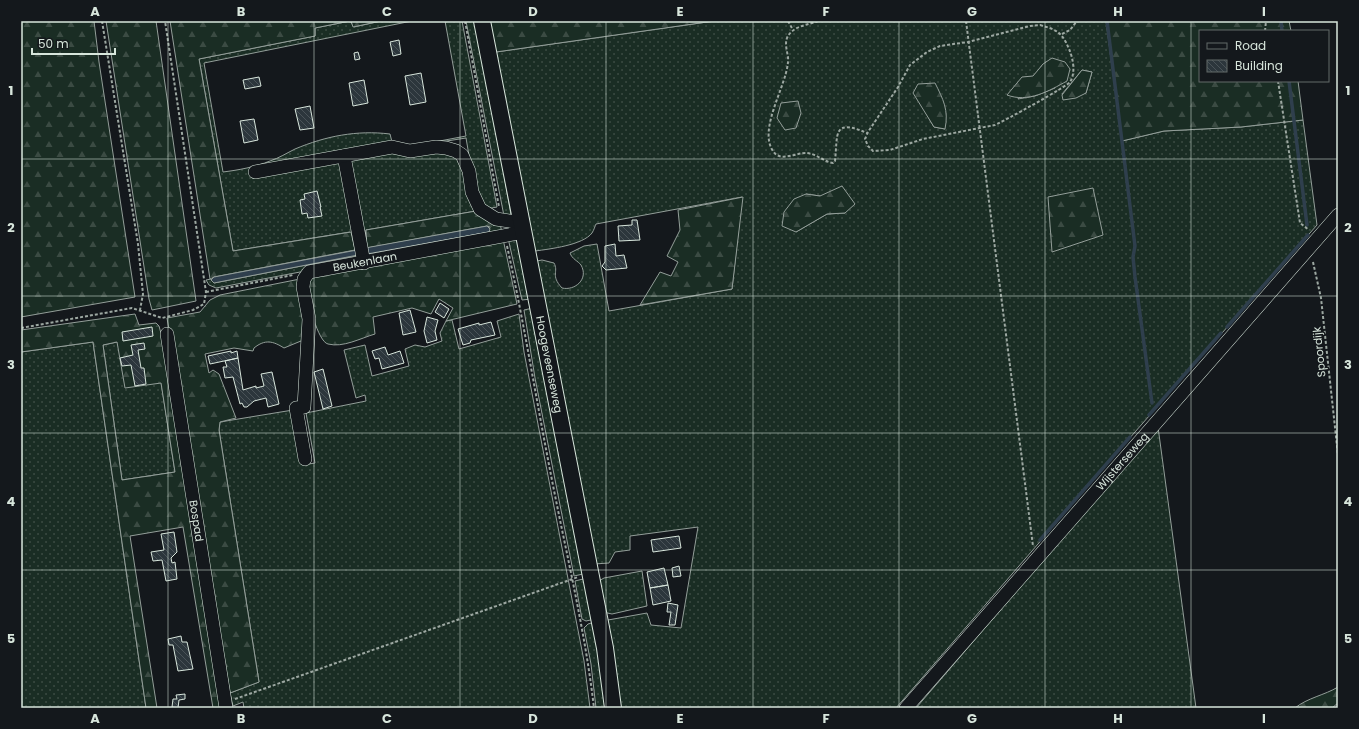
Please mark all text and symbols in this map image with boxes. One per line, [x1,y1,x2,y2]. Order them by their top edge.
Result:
text: A [90,2,100,21]
text: B [237,2,246,21]
text: C [382,2,392,21]
text: D [528,2,538,21]
text: E [676,2,684,21]
text: F [822,2,830,21]
text: G [967,2,977,21]
text: H [1113,2,1123,21]
text: I [1262,2,1266,21]
scale bar [32,30,115,56]
legend [1199,30,1329,82]
text: 50 m [38,35,69,52]
text: Road [1235,37,1266,54]
text: Building [1235,57,1283,74]
text: 1 [9,81,13,100]
text: 1 [1346,81,1350,100]
text: 2 [7,218,15,237]
text: 2 [1344,218,1352,237]
street label: Beukenlaan [332,248,398,275]
street label: Hoogeveenseweg [532,314,567,414]
street label: Spoordijk [1308,326,1330,378]
text: 3 [7,355,15,374]
text: 3 [1344,355,1352,374]
street label: Wijsterseweg [1092,429,1152,494]
text: 4 [7,492,16,511]
text: 4 [1344,492,1353,511]
street label: Bospad [185,499,208,543]
text: 5 [7,629,15,648]
text: 5 [1344,629,1352,648]
text: A [90,709,100,728]
text: B [237,709,246,728]
text: C [382,709,392,728]
text: D [528,709,538,728]
text: E [676,709,684,728]
text: F [822,709,830,728]
text: G [967,709,977,728]
text: H [1113,709,1123,728]
text: I [1262,709,1266,728]

